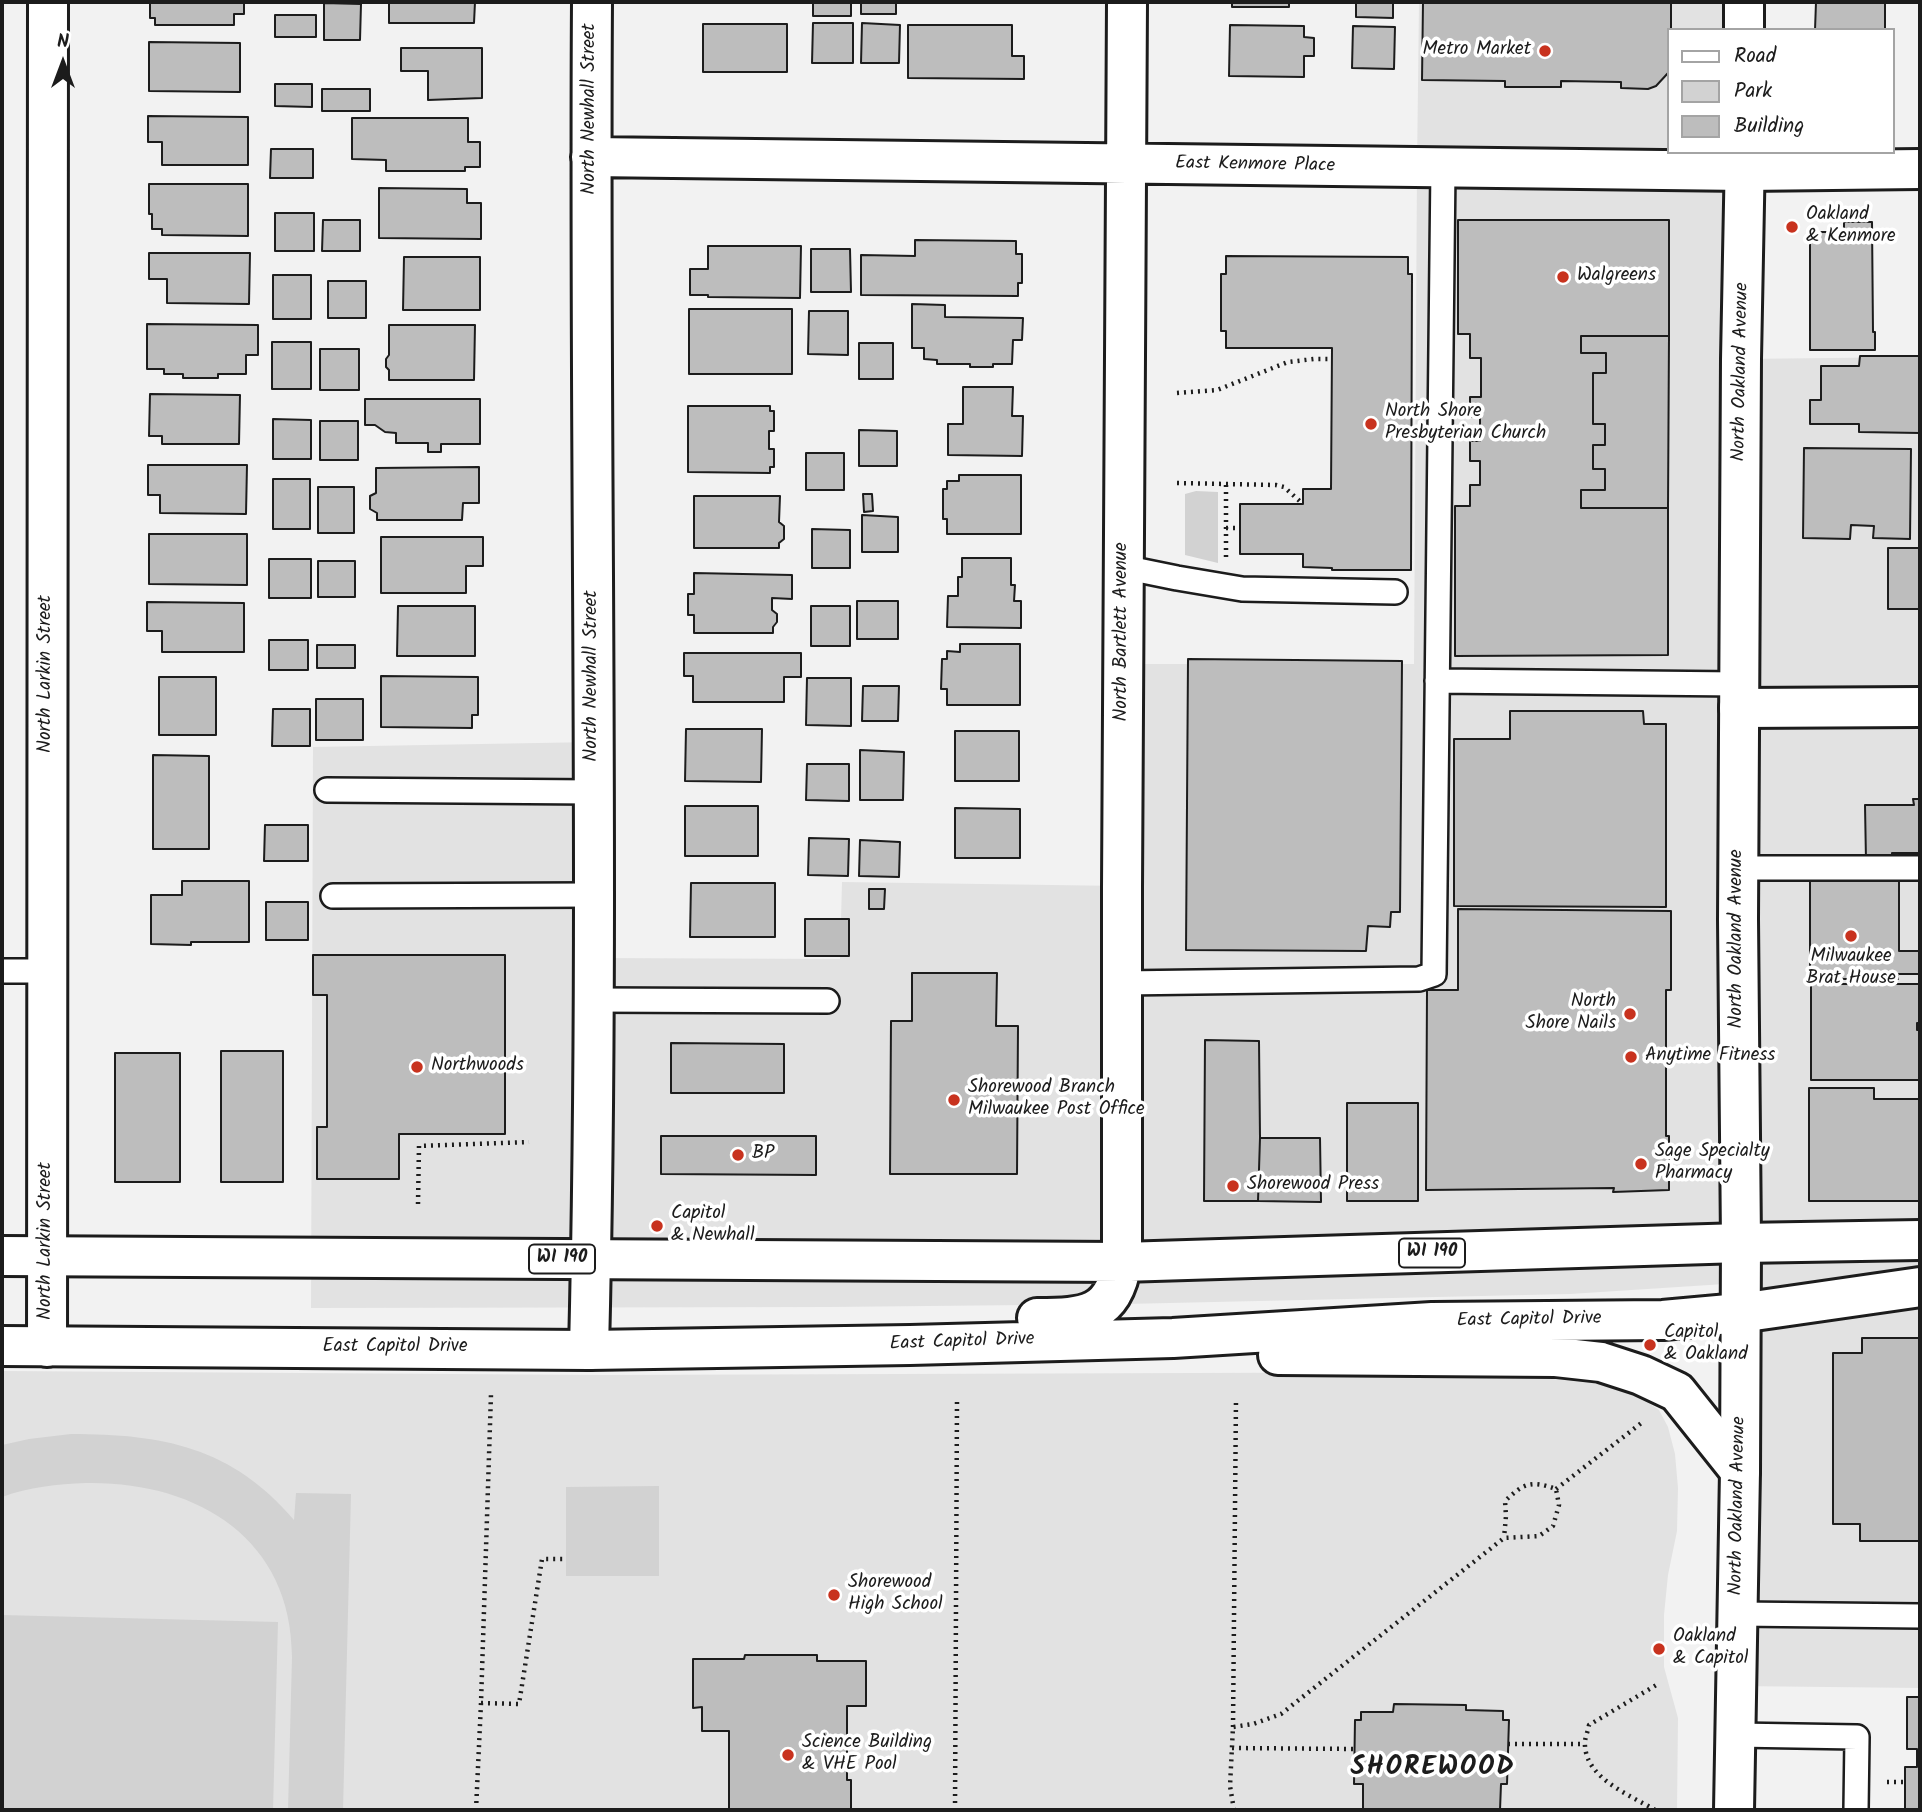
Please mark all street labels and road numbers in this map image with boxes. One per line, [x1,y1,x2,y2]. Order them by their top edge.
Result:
street label: North Newhall Street [580,23,602,195]
street label: East Kenmore Place [1175,153,1335,179]
street label: North Oakland Avenue [1729,282,1755,462]
street label: North Bartlett Avenue [1112,542,1134,722]
street label: North Newhall Street [582,590,604,762]
street label: North Larkin Street [36,595,58,753]
street label: North Oakland Avenue [1727,849,1749,1029]
street label: North Larkin Street [36,1162,58,1320]
road number: WI 190 [1399,1238,1465,1268]
road number: WI 190 [529,1244,595,1274]
street label: East Capitol Drive [1456,1308,1602,1334]
street label: East Capitol Drive [889,1329,1035,1357]
street label: East Capitol Drive [323,1337,467,1359]
street label: North Oakland Avenue [1726,1416,1752,1596]

